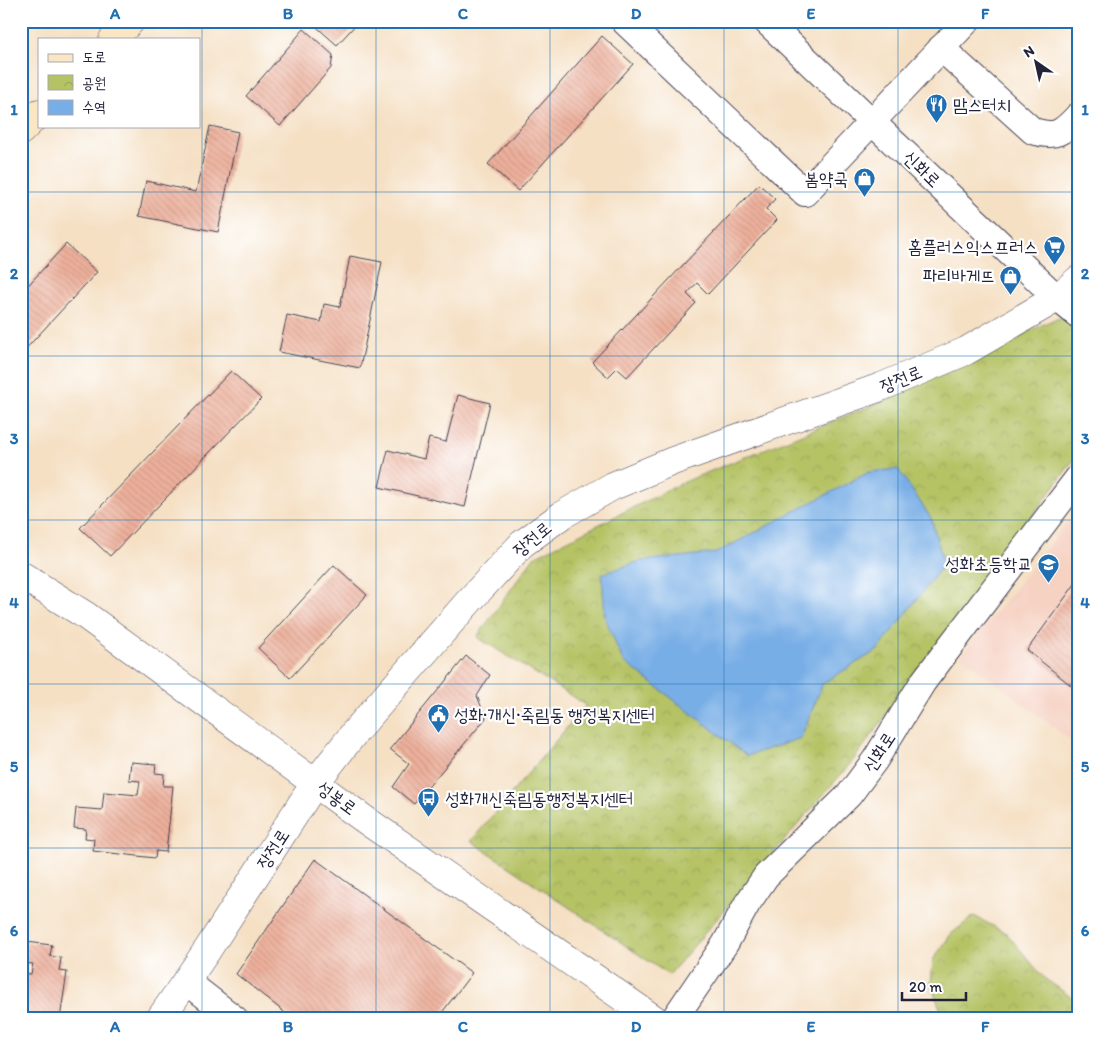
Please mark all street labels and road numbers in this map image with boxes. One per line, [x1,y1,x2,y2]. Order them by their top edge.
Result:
street label: 신화로 [899,146,945,192]
street label: 장전로 [877,361,925,397]
street label: 장전로 [508,517,556,561]
street label: 신화로 [858,728,900,776]
street label: 성봉로 [313,776,361,820]
street label: 장전로 [252,825,294,873]

